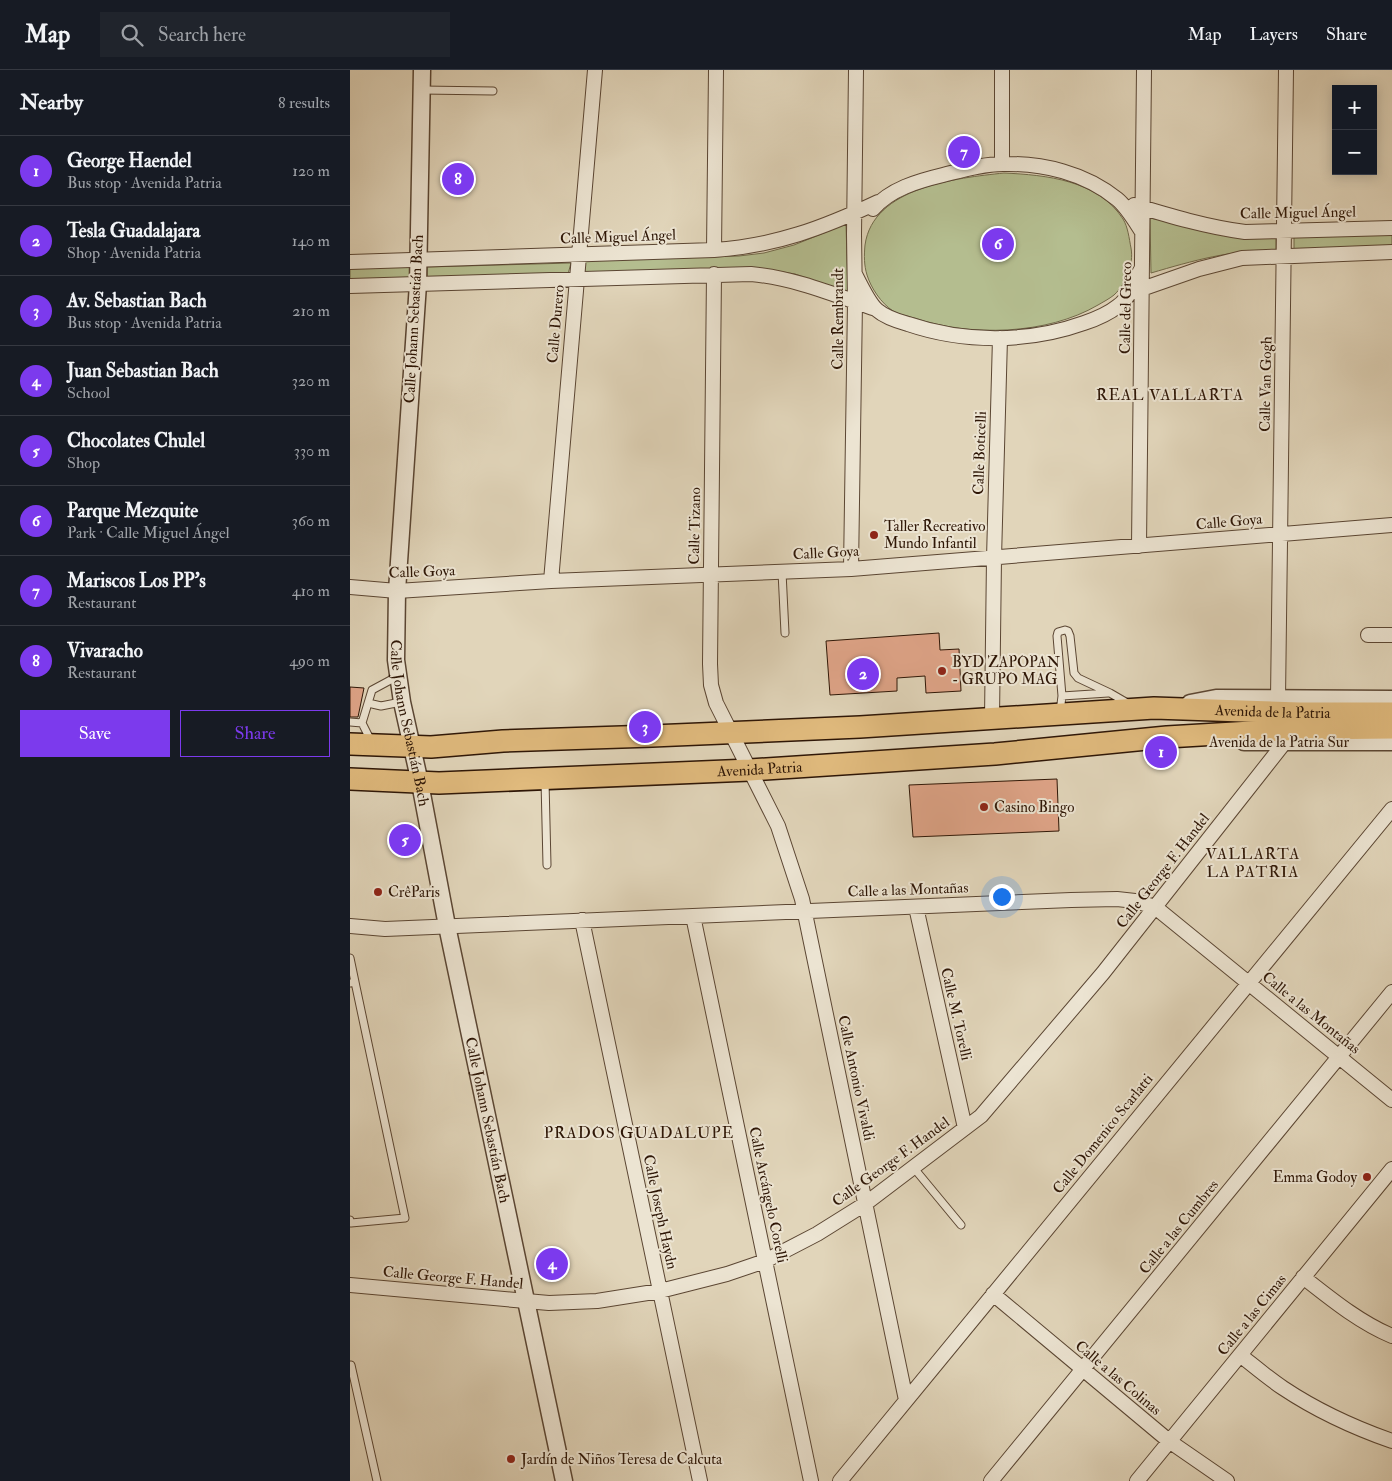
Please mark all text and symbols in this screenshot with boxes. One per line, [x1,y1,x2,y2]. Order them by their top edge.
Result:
search box [100,12,450,57]
text: Map [25,19,70,50]
icon: search [118,21,146,49]
text: Search here [158,23,246,47]
text: Map [1188,23,1222,46]
text: Layers [1250,23,1298,46]
text: Share [1326,23,1367,46]
map controls [1332,85,1377,175]
button: + [1332,85,1377,130]
text: Nearby [20,89,83,116]
text: 8 results [278,93,330,113]
button: − [1332,130,1377,175]
pin: 7 [948,133,980,171]
text: George Haendel [67,149,192,173]
pin: 8 [442,160,474,198]
text: 1 [33,161,39,181]
text: 120 m [292,161,330,181]
text: Bus stop · Avenida Patria [67,173,222,193]
street label: Calle Miguel Ángel [1240,200,1356,224]
text: Tesla Guadalajara [67,219,200,243]
street label: Calle Miguel Ángel [560,223,676,249]
pin: 6 [982,225,1014,263]
text: 2 [32,231,40,251]
text: 140 m [292,231,330,251]
street label: Calle Johann Sebastián Bach [400,234,429,404]
text: Shop · Avenida Patria [67,243,201,263]
street label: Calle del Greco [1116,262,1136,354]
street label: Calle Rembrandt [829,268,848,370]
street label: Calle Durero [543,284,569,364]
text: Av. Sebastian Bach [67,289,207,313]
text: 3 [33,301,39,321]
text: 210 m [292,301,330,321]
text: Bus stop · Avenida Patria [67,313,222,333]
street label: Calle Van Gogh [1256,336,1276,432]
text: Juan Sebastian Bach [67,359,219,383]
text: 4 [32,371,40,391]
text: 320 m [292,371,330,391]
text: School [67,383,110,403]
district label: REAL VALLARTA [1096,385,1244,405]
street label: Calle Boticelli [969,411,991,495]
text: Chocolates Chulel [67,429,205,453]
text: 5 [32,441,40,461]
text: 330 m [294,441,330,461]
text: Shop [67,453,100,473]
street label: Calle Tizano [685,487,705,565]
text: Parque Mezquite [67,499,198,523]
street label: Calle Goya [1195,510,1264,534]
text: 6 [32,511,40,531]
text: 360 m [292,511,330,531]
place label: Taller Recreativo Mundo Infantil [884,517,986,553]
text: Park · Calle Miguel Ángel [67,523,230,543]
marker: Taller Recreativo Mundo Infantil [868,529,880,541]
street label: Calle Goya [792,542,861,564]
street label: Calle Goya [388,561,456,583]
text: Mariscos Los PP's [67,569,206,593]
text: 7 [32,581,40,601]
text: 410 m [292,581,330,601]
text: Restaurant [67,593,136,613]
text: Vivaracho [67,639,143,663]
street label: Calle Johann Sebastián Bach [386,640,434,808]
text: 8 [32,651,40,671]
text: 490 m [289,651,330,671]
place label: BYD ZAPOPAN - GRUPO MAG [952,653,1061,689]
pin: 2 [847,655,879,693]
text: Restaurant [67,663,136,683]
marker: BYD ZAPOPAN - GRUPO MAG [936,665,948,677]
street label: Avenida de la Patria [1214,701,1331,723]
pin: 3 [629,708,661,746]
button: Save [20,710,170,757]
button: Share [180,710,330,757]
pin: 1 [1145,733,1177,771]
street label: Avenida de la Patria Sur [1208,733,1349,752]
street label: Avenida Patria [716,757,804,781]
place label: Casino Bingo [994,798,1074,817]
marker: Casino Bingo [978,801,990,813]
street label: Calle George F. Handel [1112,810,1214,932]
pin: 5 [389,821,421,859]
district label: VALLARTA LA PATRIA [1206,844,1300,882]
street label: Calle a las Montañas [847,878,969,902]
place label: CrêParis [388,883,440,902]
your location [989,884,1015,910]
marker: CrêParis [372,886,384,898]
street label: Calle M. Torelli [936,966,976,1062]
street label: Calle a las Montañas [1258,968,1364,1058]
street label: Calle Antonio Vivaldi [833,1014,879,1142]
street label: Calle Johann Sebastián Bach [461,1035,515,1205]
street label: Calle Domenico Scarlatti [1049,1070,1157,1198]
street label: Calle George F. Handel [828,1113,954,1211]
district label: PRADOS GUADALUPE [544,1123,734,1143]
street label: Calle Arcángelo Corelli [744,1125,792,1265]
street label: Calle Joseph Haydn [638,1153,682,1272]
place label: Emma Godoy [1273,1168,1357,1187]
marker: Emma Godoy [1361,1171,1373,1183]
street label: Calle a las Cumbres [1135,1176,1223,1278]
pin: 4 [536,1245,568,1283]
street label: Calle George F. Handel [382,1262,524,1294]
street label: Calle a las Cimas [1213,1270,1291,1360]
street label: Calle a las Colinas [1071,1336,1165,1420]
place label: Jardín de Niños Teresa de Calcuta [520,1450,723,1470]
marker: Jardín de Niños Teresa de Calcuta [505,1453,517,1465]

